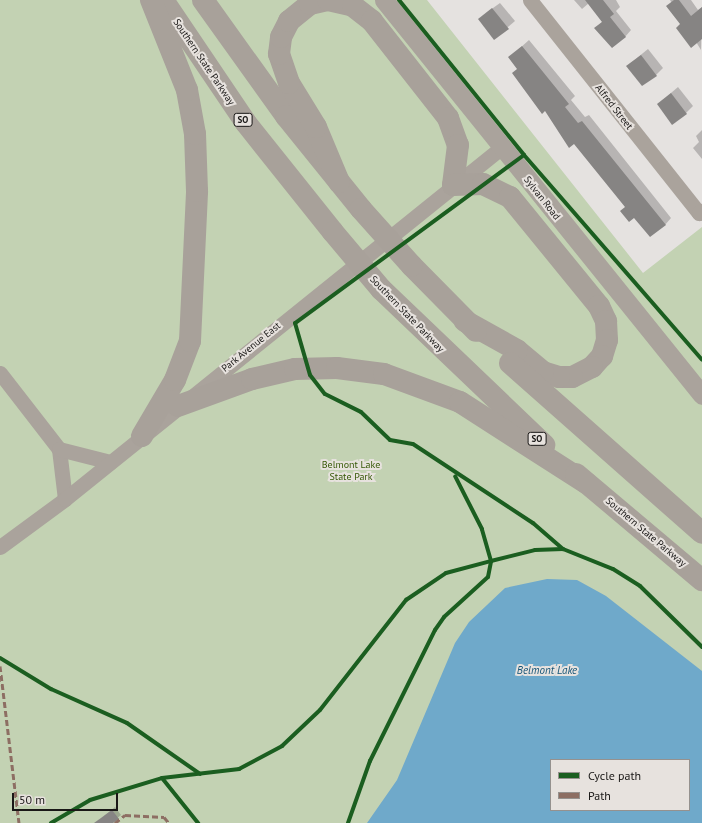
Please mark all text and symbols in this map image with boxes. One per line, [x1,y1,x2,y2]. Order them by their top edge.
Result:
street label: Southern State Parkway [171,17,237,107]
street label: Alfred Street [593,82,635,132]
road number: SO [233,113,253,127]
street label: Sylvan Road [521,174,563,222]
street label: Southern State Parkway [367,273,447,355]
street label: Park Avenue East [219,319,283,375]
road number: SO [527,432,547,446]
park label: Belmont Lake State Park [322,458,380,482]
street label: Southern State Parkway [603,495,689,569]
water label: Belmont Lake [517,663,577,677]
legend [550,759,690,811]
text: Cycle path [588,768,641,783]
scale bar [14,785,120,811]
text: Path [588,788,611,803]
text: 50 m [19,792,45,807]

